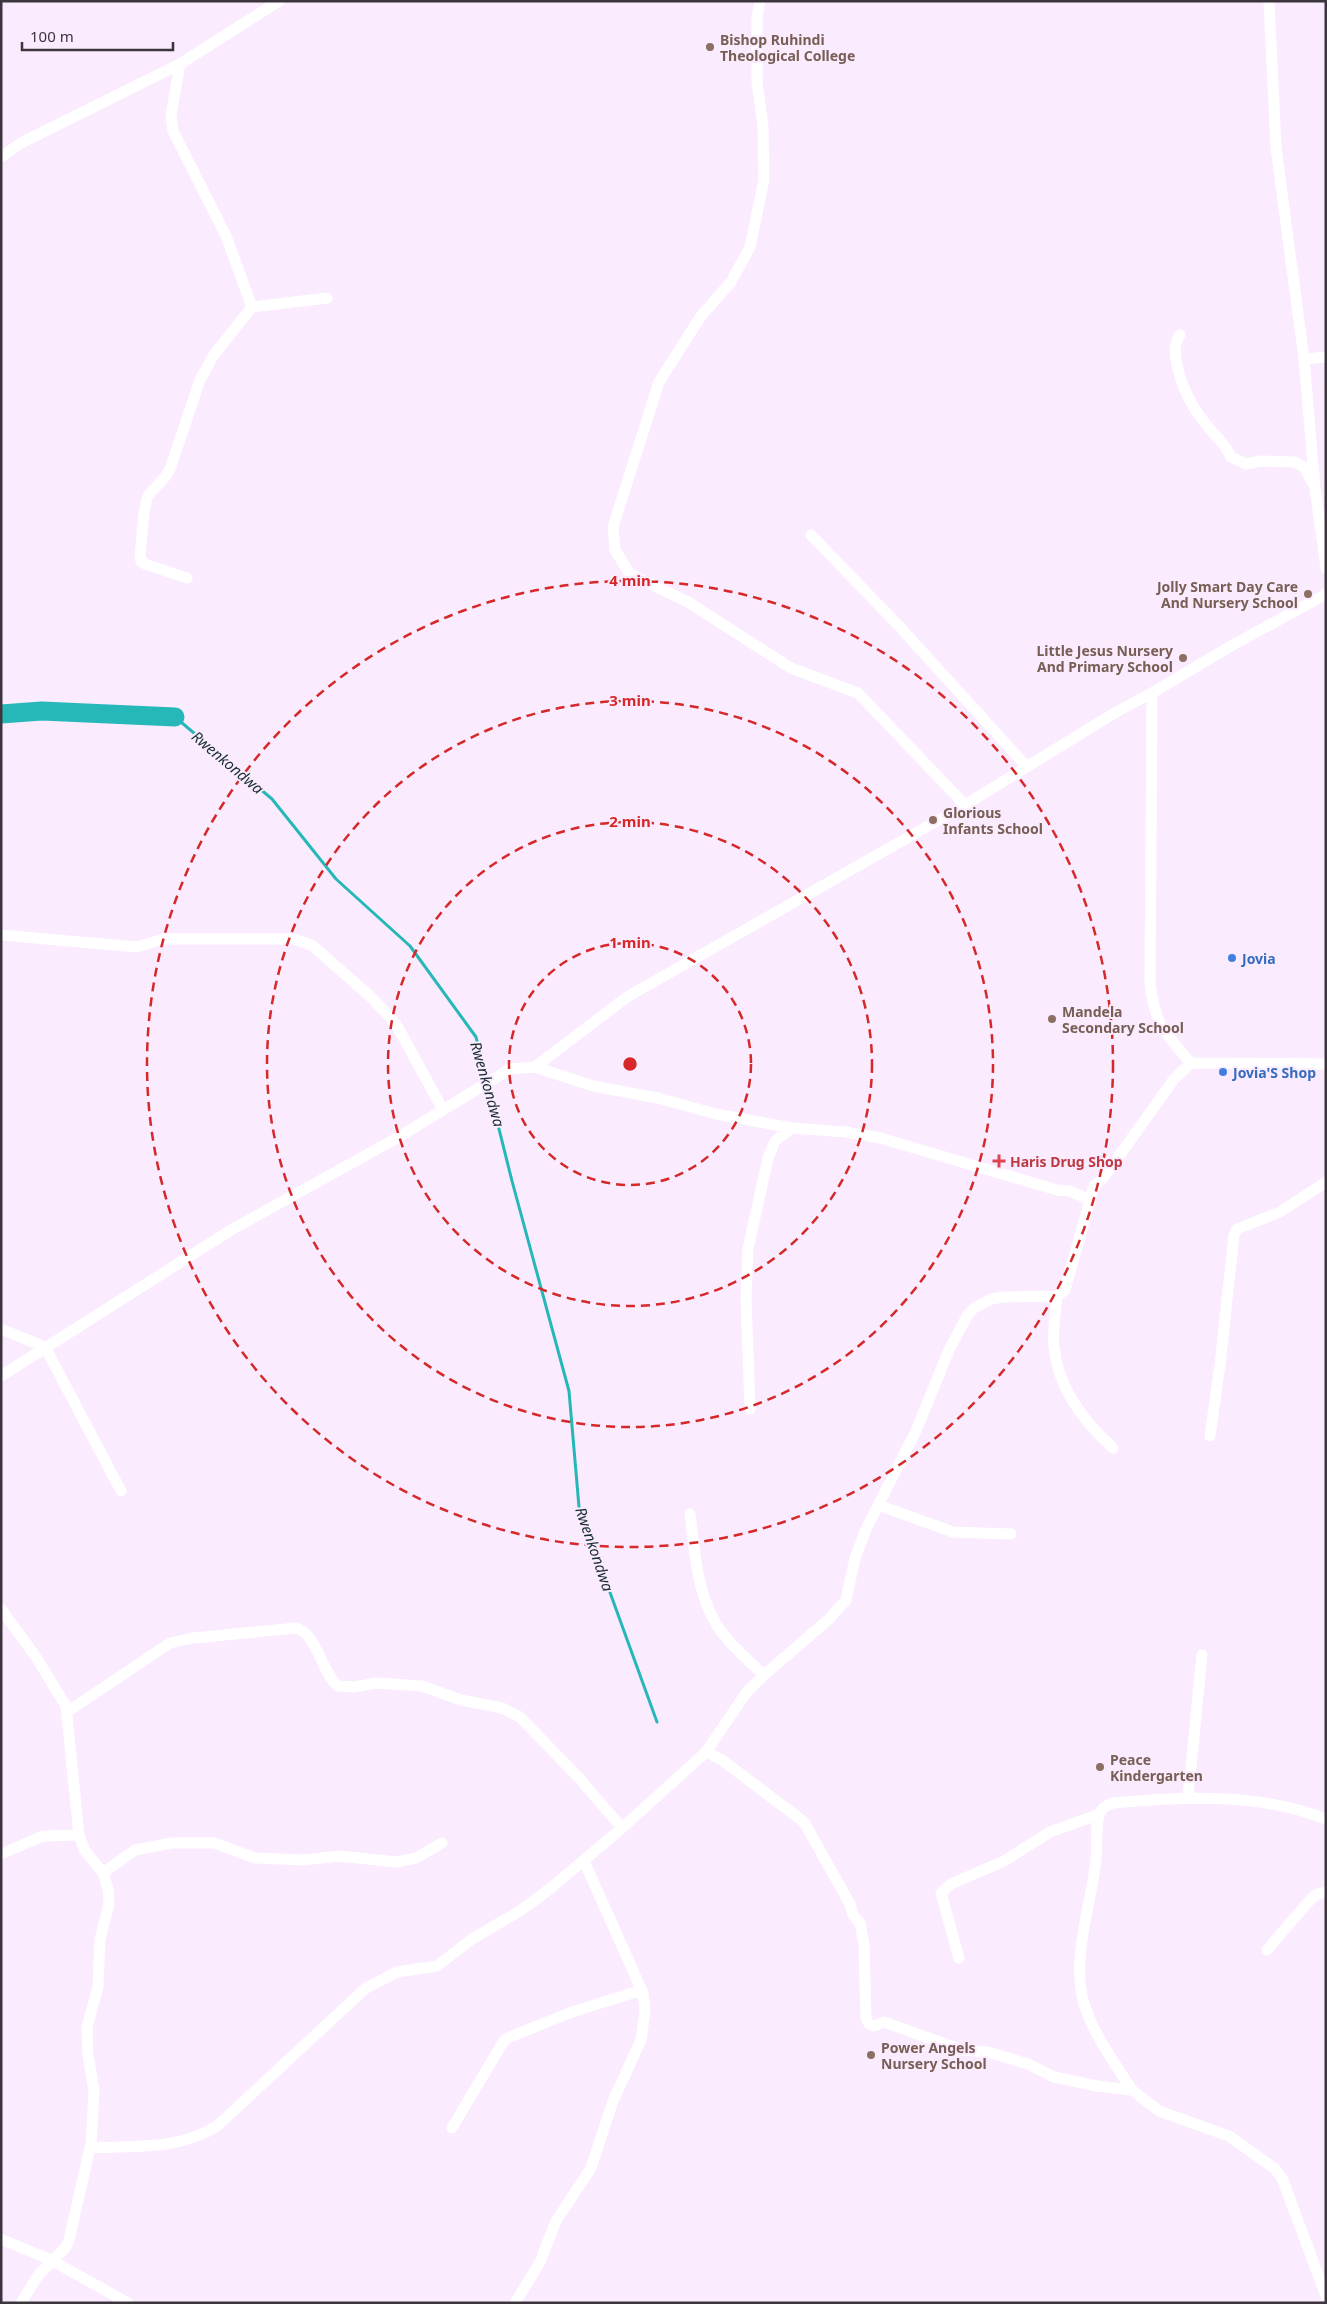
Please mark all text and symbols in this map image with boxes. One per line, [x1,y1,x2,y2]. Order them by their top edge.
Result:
scale bar [22,20,174,52]
text: 100 m [30,26,74,46]
place label: Bishop Ruhindi Theological College [720,30,855,65]
marker: Bishop Ruhindi Theological College [704,41,716,53]
text: 4 min [609,570,651,590]
place label: Jolly Smart Day Care And Nursery School [1155,577,1298,612]
marker: Jolly Smart Day Care And Nursery School [1302,588,1314,600]
place label: Little Jesus Nursery And Primary School [1037,641,1173,676]
marker: Little Jesus Nursery And Primary School [1177,652,1189,664]
text: 3 min [609,690,651,710]
water label: Rwenkondwa [188,726,268,798]
place label: Glorious Infants School [943,803,1043,838]
text: 2 min [609,811,651,831]
marker: Glorious Infants School [927,814,939,826]
text: 1 min [609,932,651,952]
place label: Jovia [1240,949,1276,968]
marker: Jovia [1226,952,1238,964]
place label: Mandela Secondary School [1062,1002,1184,1037]
marker: Mandela Secondary School [1046,1013,1058,1025]
water label: Rwenkondwa [466,1039,510,1129]
centre of rings [621,1055,639,1073]
place label: Jovia'S Shop [1231,1063,1316,1082]
marker: Jovia'S Shop [1217,1066,1229,1078]
place label: Haris Drug Shop [1010,1152,1123,1171]
marker: Haris Drug Shop [992,1154,1006,1168]
water label: Rwenkondwa [571,1504,619,1594]
place label: Peace Kindergarten [1110,1750,1203,1785]
marker: Peace Kindergarten [1094,1761,1106,1773]
place label: Power Angels Nursery School [881,2038,987,2073]
marker: Power Angels Nursery School [865,2049,877,2061]

